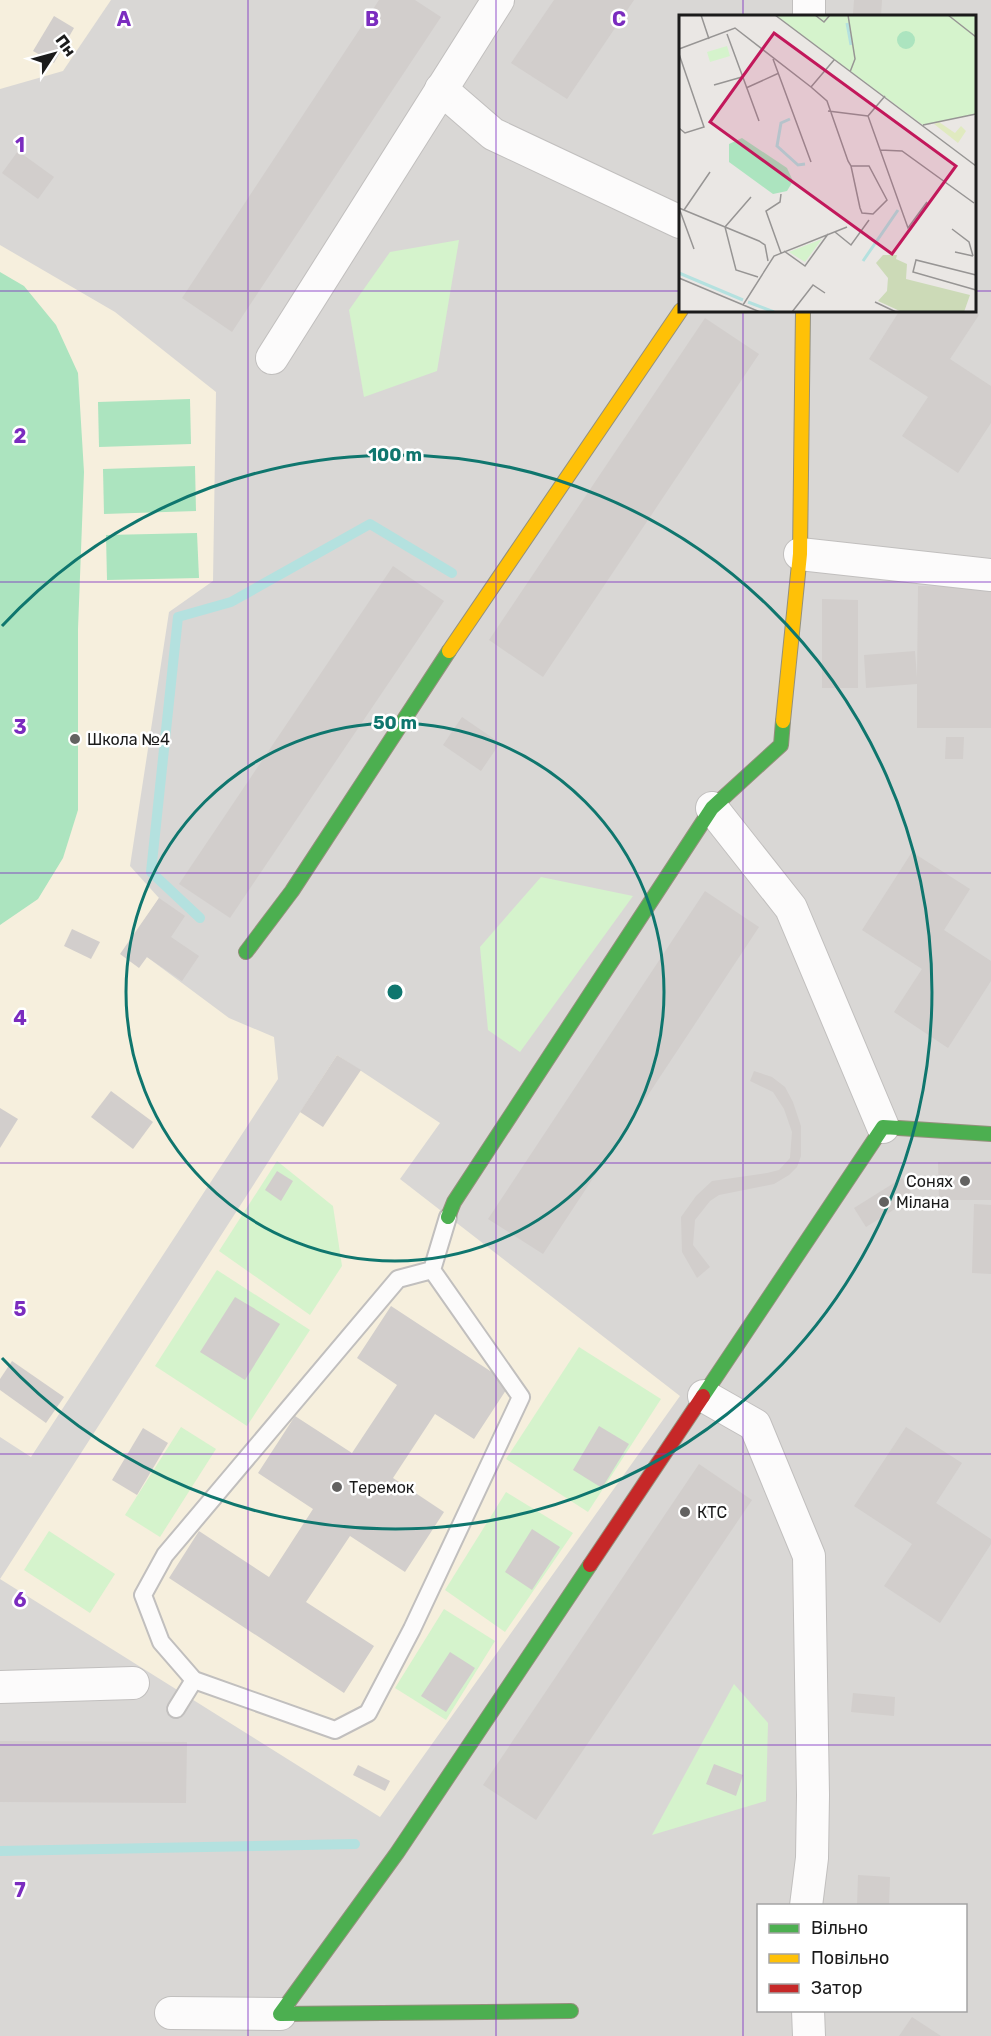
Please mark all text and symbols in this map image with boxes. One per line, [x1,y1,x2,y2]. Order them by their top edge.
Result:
text: A [117,7,132,31]
text: B [365,7,379,31]
text: C [612,7,626,31]
inset map [679,15,976,312]
north arrow [24,24,84,84]
text: Пн [52,31,80,60]
text: 1 [15,133,25,157]
text: 2 [14,424,27,448]
text: 100 m [368,444,422,466]
text: 50 m [373,712,417,734]
text: 3 [13,715,27,739]
place label: Школа №4 [87,730,170,749]
marker: Школа №4 [68,732,82,746]
centre of rings [385,982,405,1002]
text: 4 [13,1006,27,1030]
place label: Сонях [906,1172,953,1191]
marker: Сонях [958,1174,972,1188]
place label: Мілана [896,1193,949,1212]
marker: Мілана [877,1195,891,1209]
text: 5 [14,1297,27,1321]
place label: Теремок [349,1478,415,1497]
marker: Теремок [330,1480,344,1494]
place label: КТС [697,1503,727,1522]
marker: КТС [678,1505,692,1519]
text: 6 [13,1588,27,1612]
text: 7 [14,1878,26,1902]
legend [757,1904,967,2012]
text: Вільно [811,1917,868,1939]
text: Повільно [811,1947,889,1969]
text: Затор [811,1977,862,1999]

